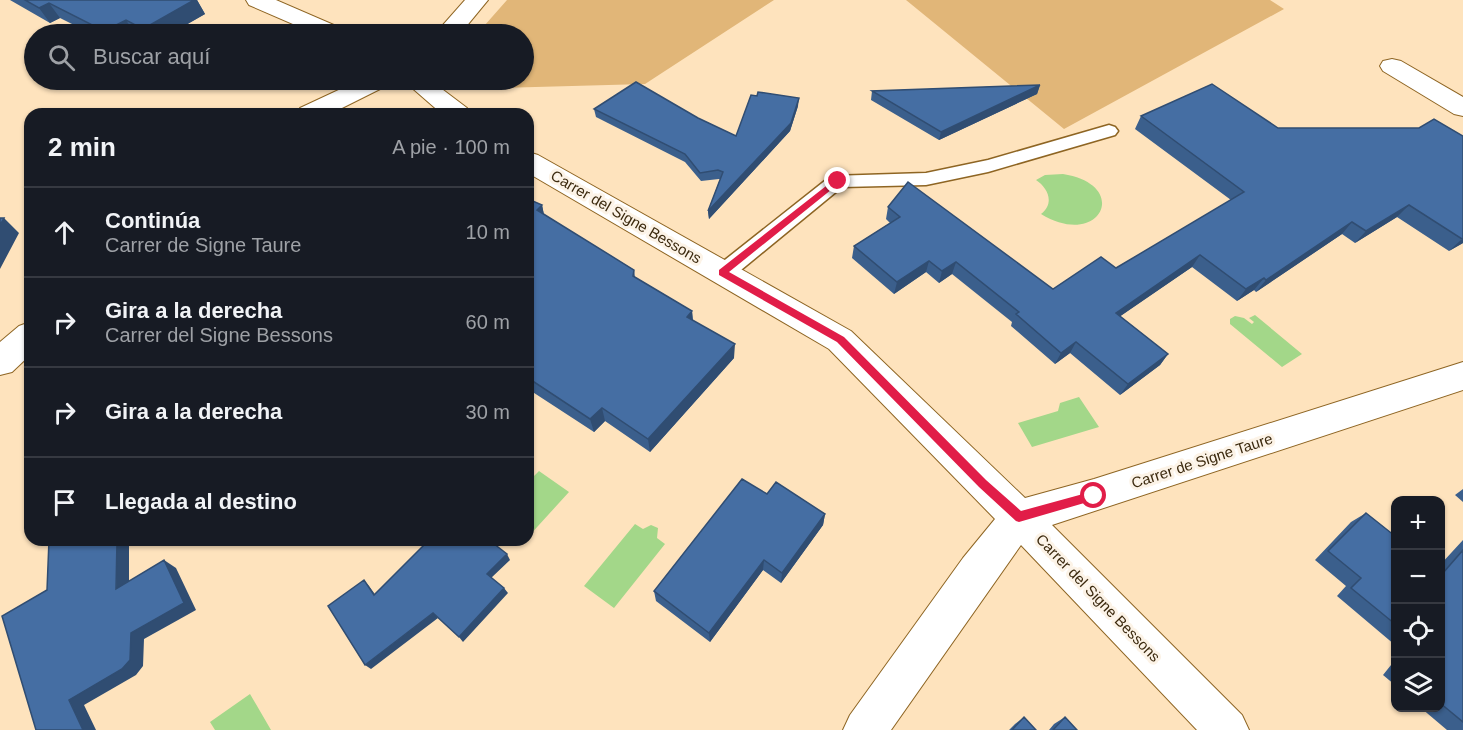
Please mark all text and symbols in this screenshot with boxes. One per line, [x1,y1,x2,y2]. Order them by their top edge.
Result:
search box [24,24,534,90]
icon: search [45,41,78,74]
text: Buscar aquí [93,44,210,69]
text: 2 min [48,132,116,162]
text: A pie · 100 m [392,136,510,158]
street label: Carrer del Signe Bessons [548,166,705,267]
route end [824,167,850,193]
text: Continúa [105,208,200,233]
icon: ahead [48,216,81,249]
text: 10 m [466,221,510,243]
text: Carrer de Signe Taure [105,234,301,256]
text: Gira a la derecha [105,298,282,323]
icon: right [48,306,81,339]
text: 60 m [466,311,510,333]
text: Carrer del Signe Bessons [105,324,333,346]
icon: right [48,396,81,429]
text: Gira a la derecha [105,399,282,424]
text: 30 m [466,401,510,423]
street label: Carrer de Signe Taure [1129,430,1275,491]
route start [1080,482,1106,508]
icon: arrive [48,486,81,519]
text: Llegada al destino [105,489,297,514]
map controls [1391,496,1445,712]
button: + [1391,496,1445,550]
street label: Carrer del Signe Bessons [1033,530,1164,665]
button: − [1391,550,1445,604]
button: locate [1391,604,1445,658]
button: layers [1391,658,1445,712]

